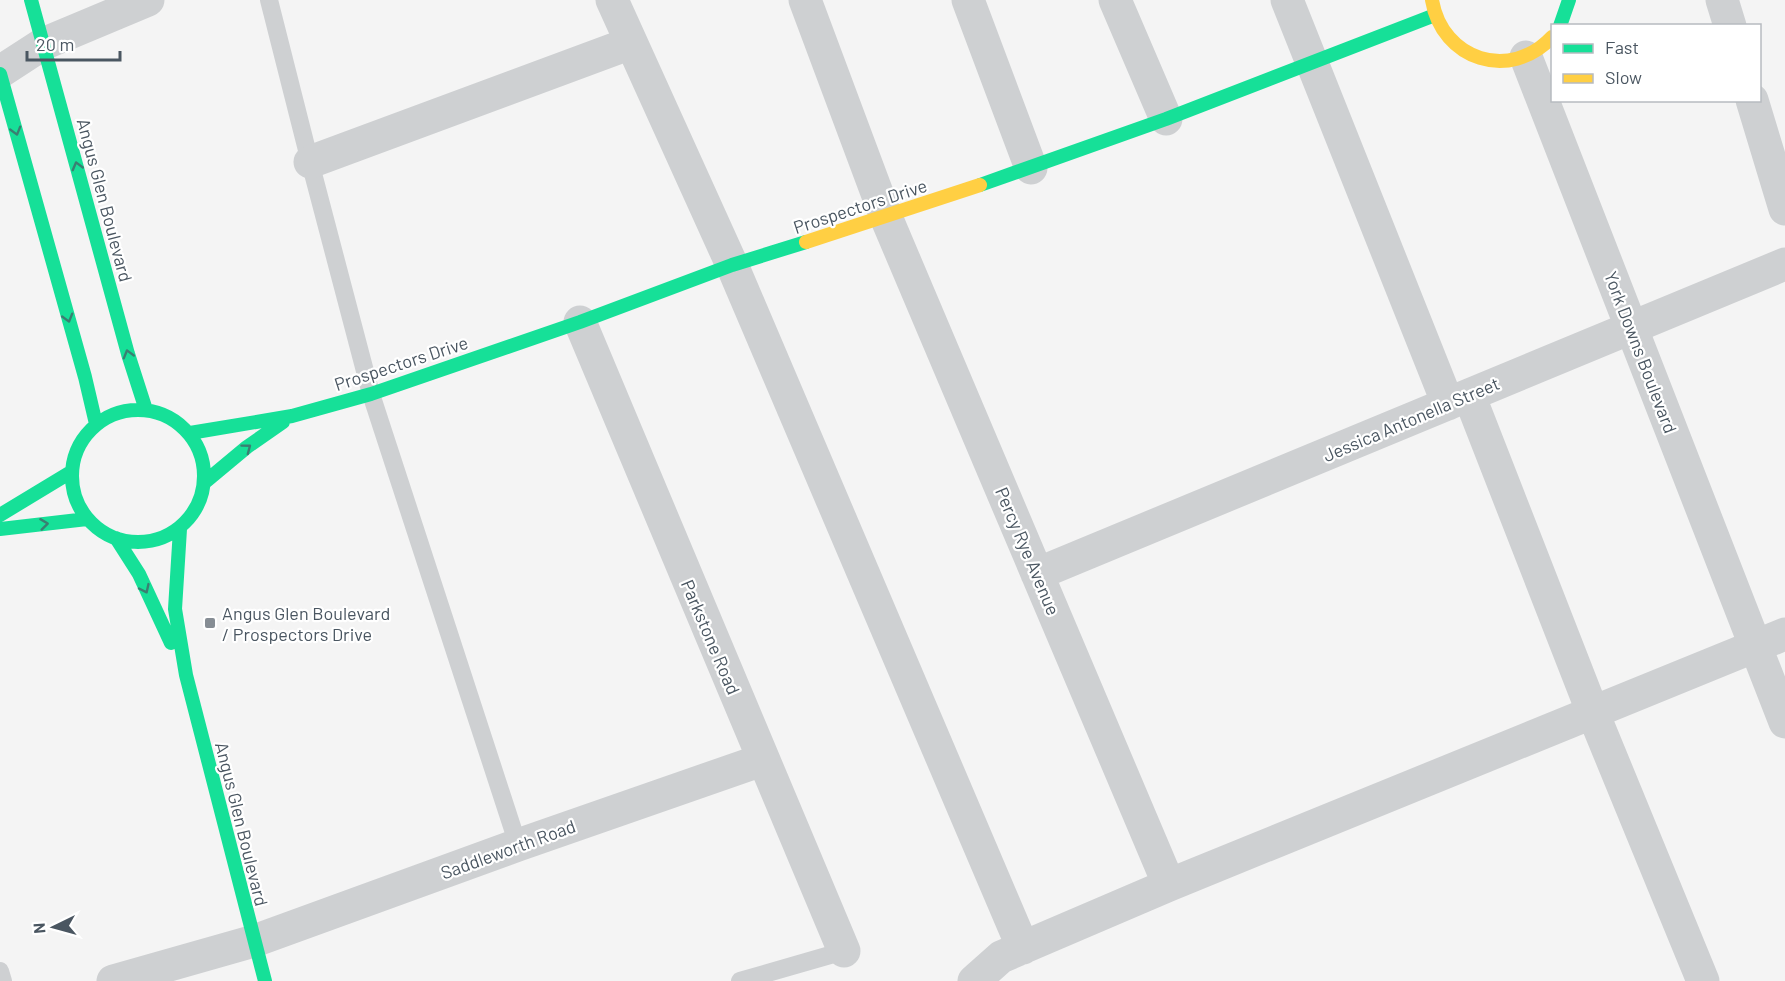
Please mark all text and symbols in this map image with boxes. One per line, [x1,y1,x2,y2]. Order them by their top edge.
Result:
scale bar [27,24,120,62]
legend [1551,24,1761,102]
text: 20 m [36,33,74,55]
text: Fast [1605,36,1639,58]
text: Slow [1605,66,1642,88]
street label: Angus Glen Boulevard [73,116,137,284]
one-way arrow [9,125,21,135]
one-way arrow [71,161,84,171]
street label: Prospectors Drive [790,174,930,238]
street label: York Downs Boulevard [1600,268,1682,436]
one-way arrow [61,312,73,323]
street label: Prospectors Drive [331,331,471,395]
one-way arrow [123,349,135,360]
street label: Jessica Antonella Street [1319,372,1503,466]
one-way arrow [241,444,252,455]
street label: Percy Rye Avenue [991,484,1065,618]
one-way arrow [39,519,48,531]
street label: Parkstone Road [677,576,745,698]
one-way arrow [138,582,150,593]
place label: Angus Glen Boulevard / Prospectors Drive [222,602,390,645]
marker: Angus Glen Boulevard / Prospectors Drive [203,616,217,630]
street label: Angus Glen Boulevard [211,740,273,908]
street label: Saddleworth Road [438,814,578,884]
north arrow [24,897,84,957]
text: N [29,922,48,934]

